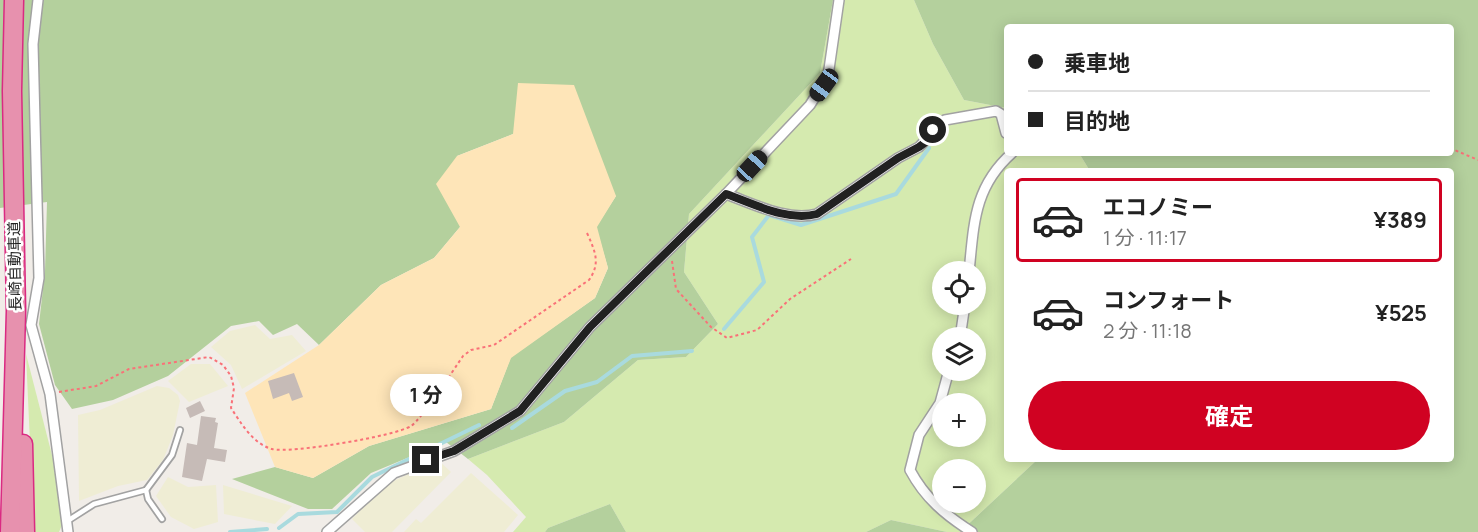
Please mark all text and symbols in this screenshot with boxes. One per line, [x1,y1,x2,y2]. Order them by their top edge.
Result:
text: 乗車地 [1064,48,1130,78]
car [806,65,842,105]
text: 目的地 [1064,106,1130,136]
route start [919,116,946,143]
car [733,147,771,185]
text: エコノミー [1103,192,1213,222]
icon: car [1031,193,1085,247]
text: ¥389 [1374,205,1427,235]
street label: 長崎自動車道 [3,221,26,311]
text: 1 分 · 11:17 [1103,224,1187,251]
map controls [932,261,986,513]
button: locate [932,261,986,315]
text: コンフォート [1103,285,1234,315]
icon: car [1031,286,1085,340]
text: ¥525 [1375,298,1427,328]
text: 2 分 · 11:18 [1103,317,1192,344]
button: layers [932,327,986,381]
callout: 1 分 [390,373,462,415]
text: 1 分 [410,381,442,408]
button: 確定 [1028,381,1430,450]
button: + [932,393,986,447]
route end [412,446,439,473]
button: − [932,459,986,513]

